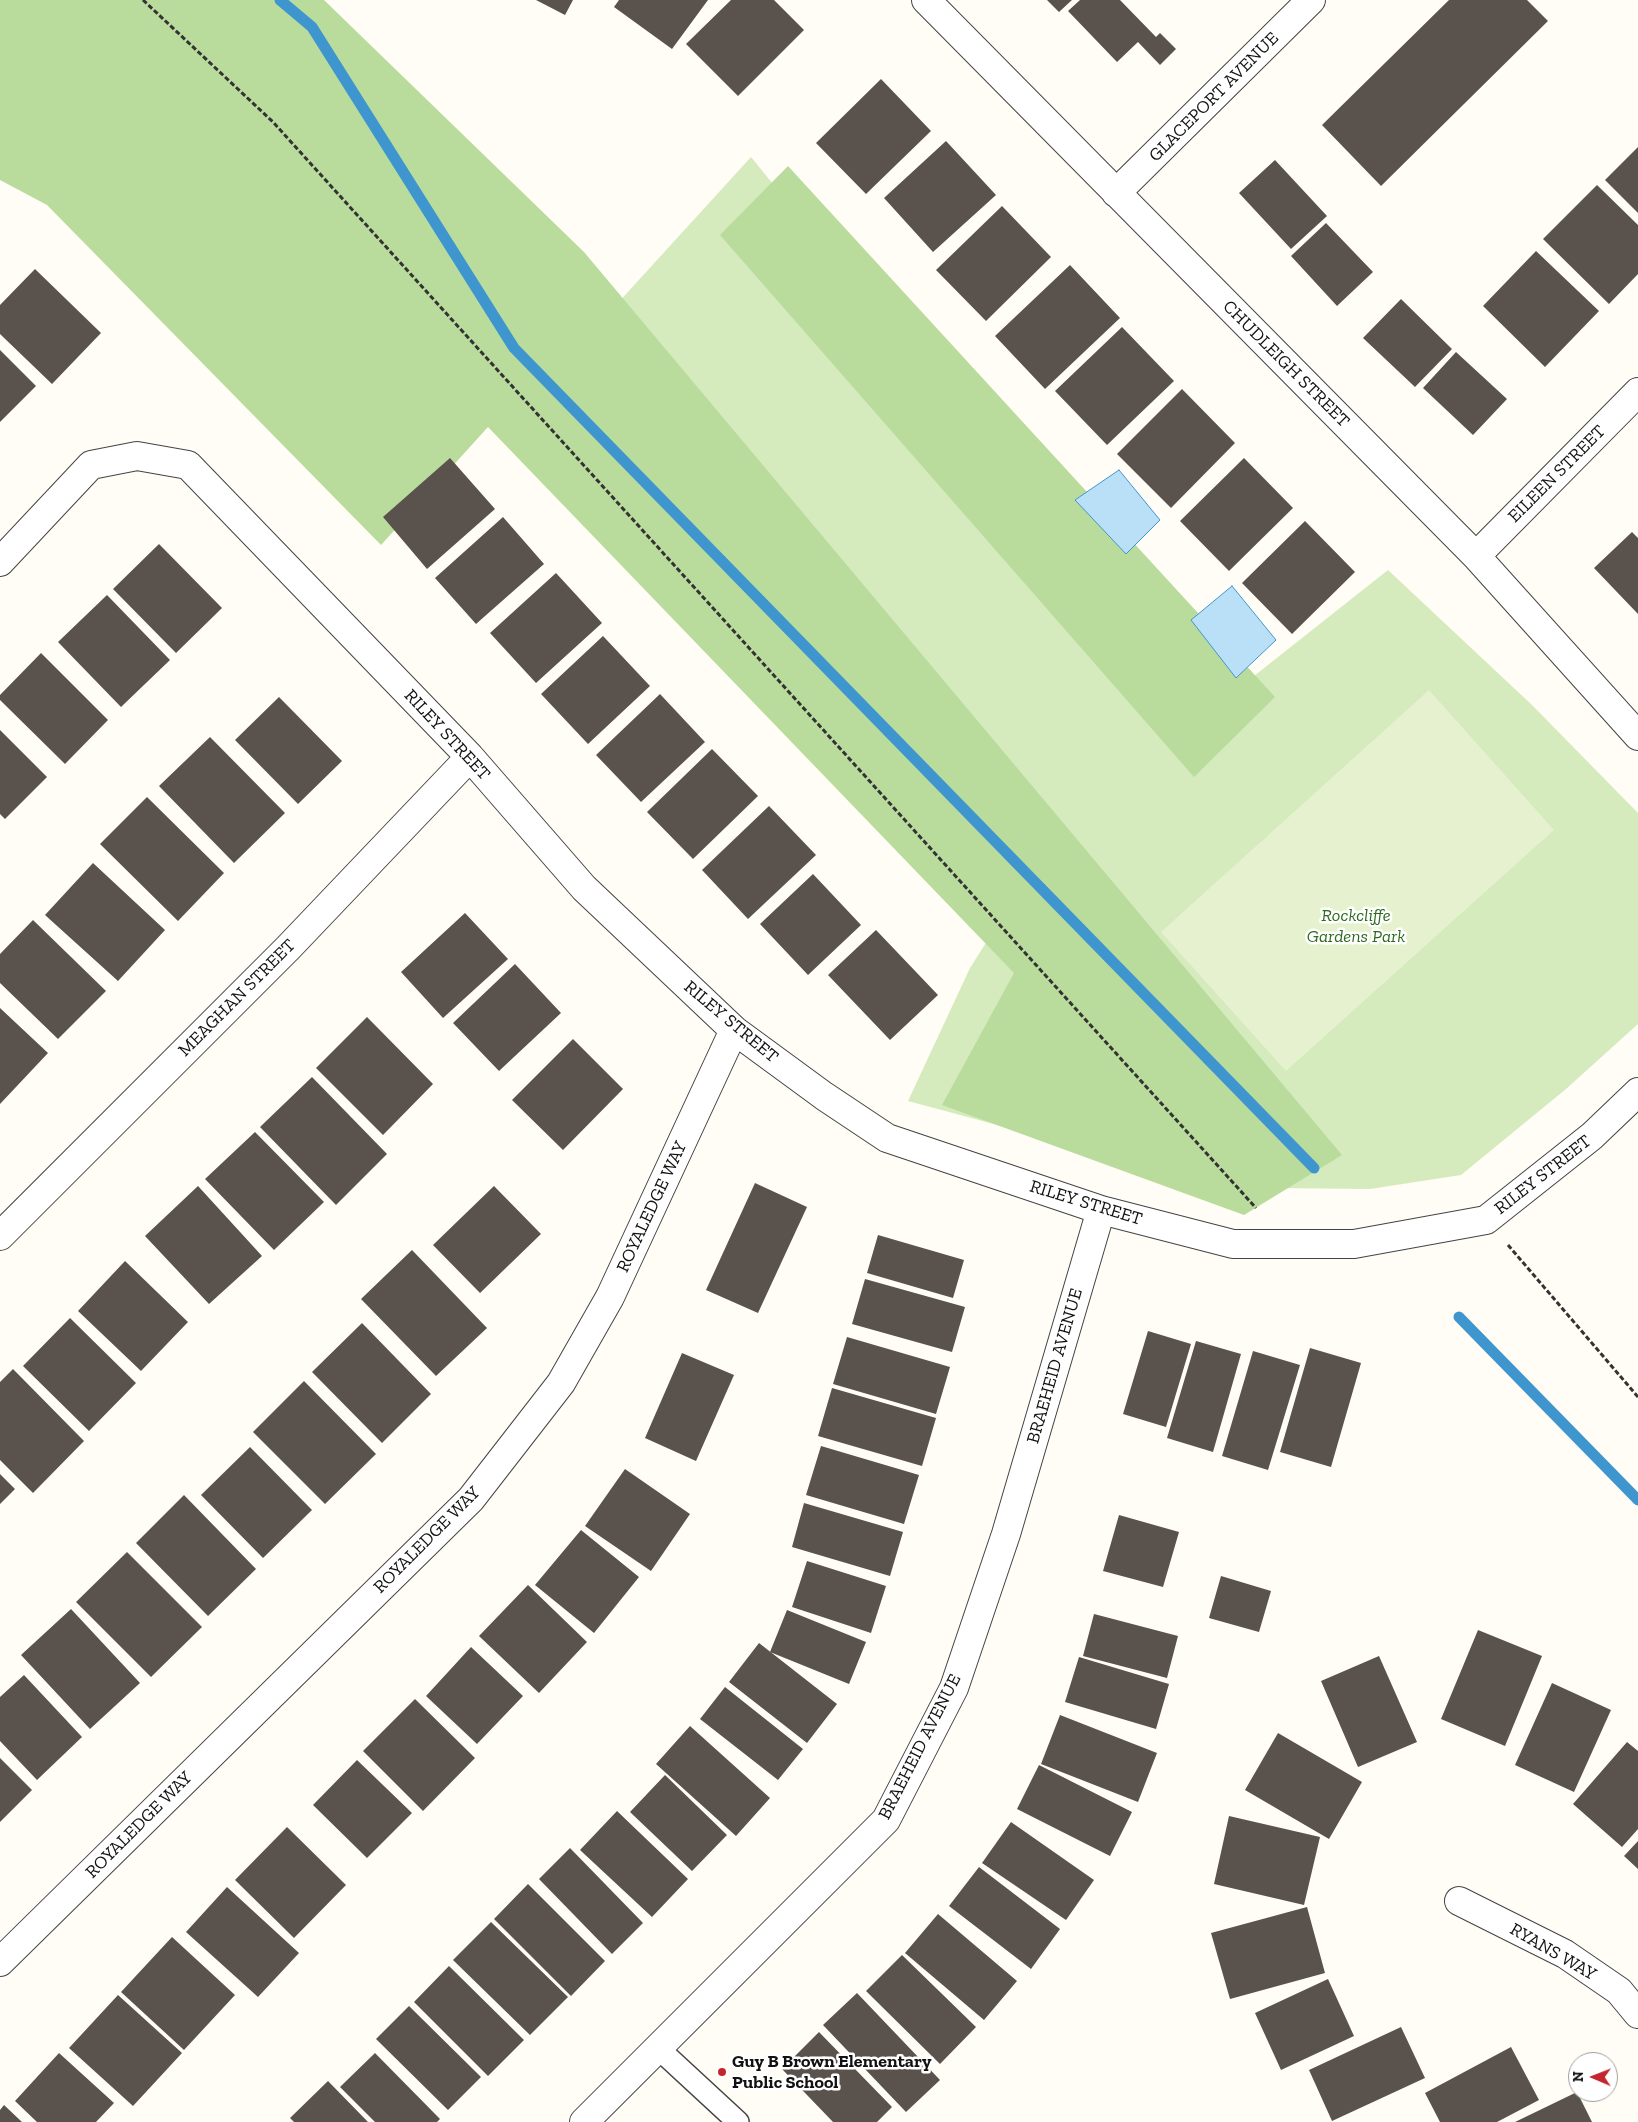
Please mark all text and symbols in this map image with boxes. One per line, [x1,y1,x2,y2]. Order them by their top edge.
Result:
street label: GLACEPORT AVENUE [1145,28,1283,166]
street label: CHUDLEIGH STREET [1218,296,1354,432]
street label: EILEEN STREET [1504,421,1610,527]
street label: RILEY STREET [399,685,495,785]
park label: Rockcliffe Gardens Park [1307,905,1405,948]
street label: MEAGHAN STREET [174,935,300,1061]
street label: RILEY STREET [679,976,783,1068]
street label: RILEY STREET [1490,1131,1596,1219]
street label: ROYALEDGE WAY [612,1138,692,1276]
street label: RILEY STREET [1027,1176,1145,1230]
street label: BRAEHEID AVENUE [1023,1286,1087,1446]
street label: ROYALEDGE WAY [369,1482,485,1598]
street label: BRAEHEID AVENUE [874,1671,966,1823]
street label: ROYALEDGE WAY [81,1767,197,1883]
street label: RYANS WAY [1506,1919,1600,1985]
place label: Guy B Brown Elementary Public School [732,2051,931,2094]
north arrow [1568,2052,1618,2102]
marker: Guy B Brown Elementary Public School [716,2066,728,2078]
text: N [1570,2071,1587,2082]

